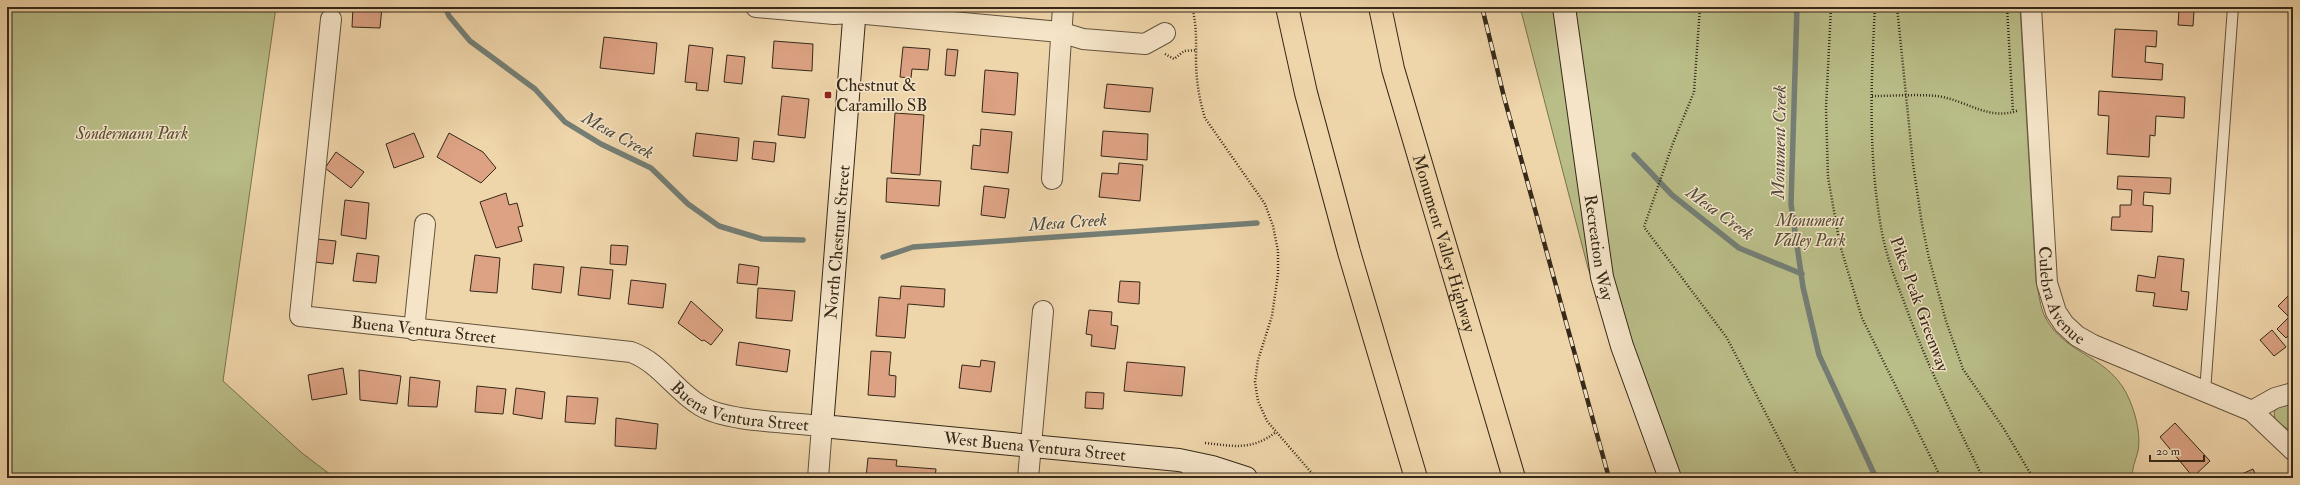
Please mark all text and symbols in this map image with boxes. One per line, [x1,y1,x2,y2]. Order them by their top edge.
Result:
place label: Chestnut & Caramillo SB [836,75,927,116]
water label: Monument Creek [1767,85,1792,200]
marker: Chestnut & Caramillo SB [823,90,833,100]
water label: Mesa Creek [577,106,658,164]
park label: Sondermann Park [75,123,188,144]
street label: Monument Valley Highway [1408,152,1480,336]
street label: North Chestnut Street [820,164,855,320]
water label: Mesa Creek [1680,180,1758,246]
street label: Recreation Way [1580,193,1618,304]
water label: Mesa Creek [1027,208,1108,237]
park label: Monument Valley Park [1774,210,1846,251]
street label: Pikes Peak Greenway [1884,234,1954,375]
street label: Culebra Avenue [2034,246,2088,349]
street label: Buena Ventura Street [350,312,497,348]
street label: Buena Ventura Street [666,377,810,436]
street label: West Buena Ventura Street [942,428,1127,466]
scale bar [2150,437,2204,463]
text: 20 m [2156,444,2181,459]

